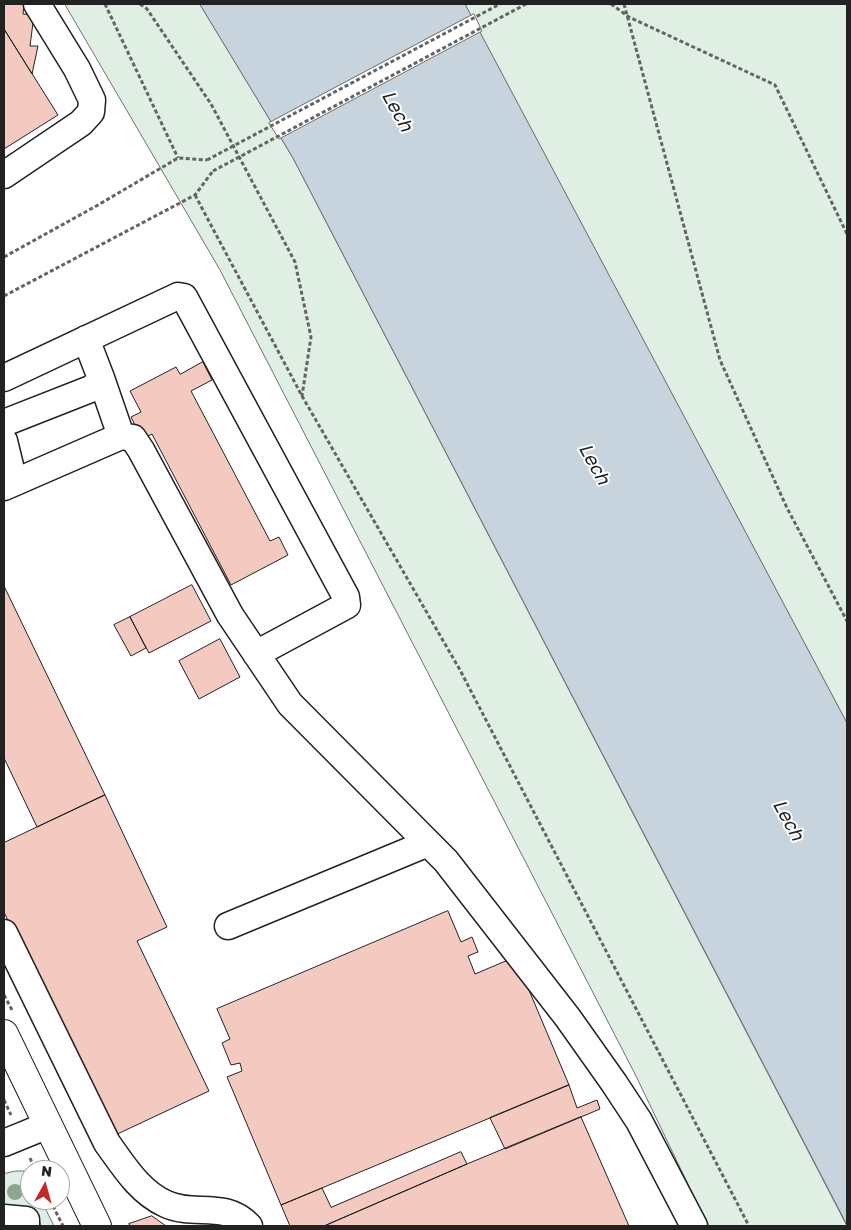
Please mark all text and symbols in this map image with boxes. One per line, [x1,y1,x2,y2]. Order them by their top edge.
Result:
water label: Lech [376,86,418,136]
water label: Lech [573,439,615,489]
water label: Lech [767,795,809,845]
north arrow [20,1160,70,1210]
text: N [40,1162,53,1180]

